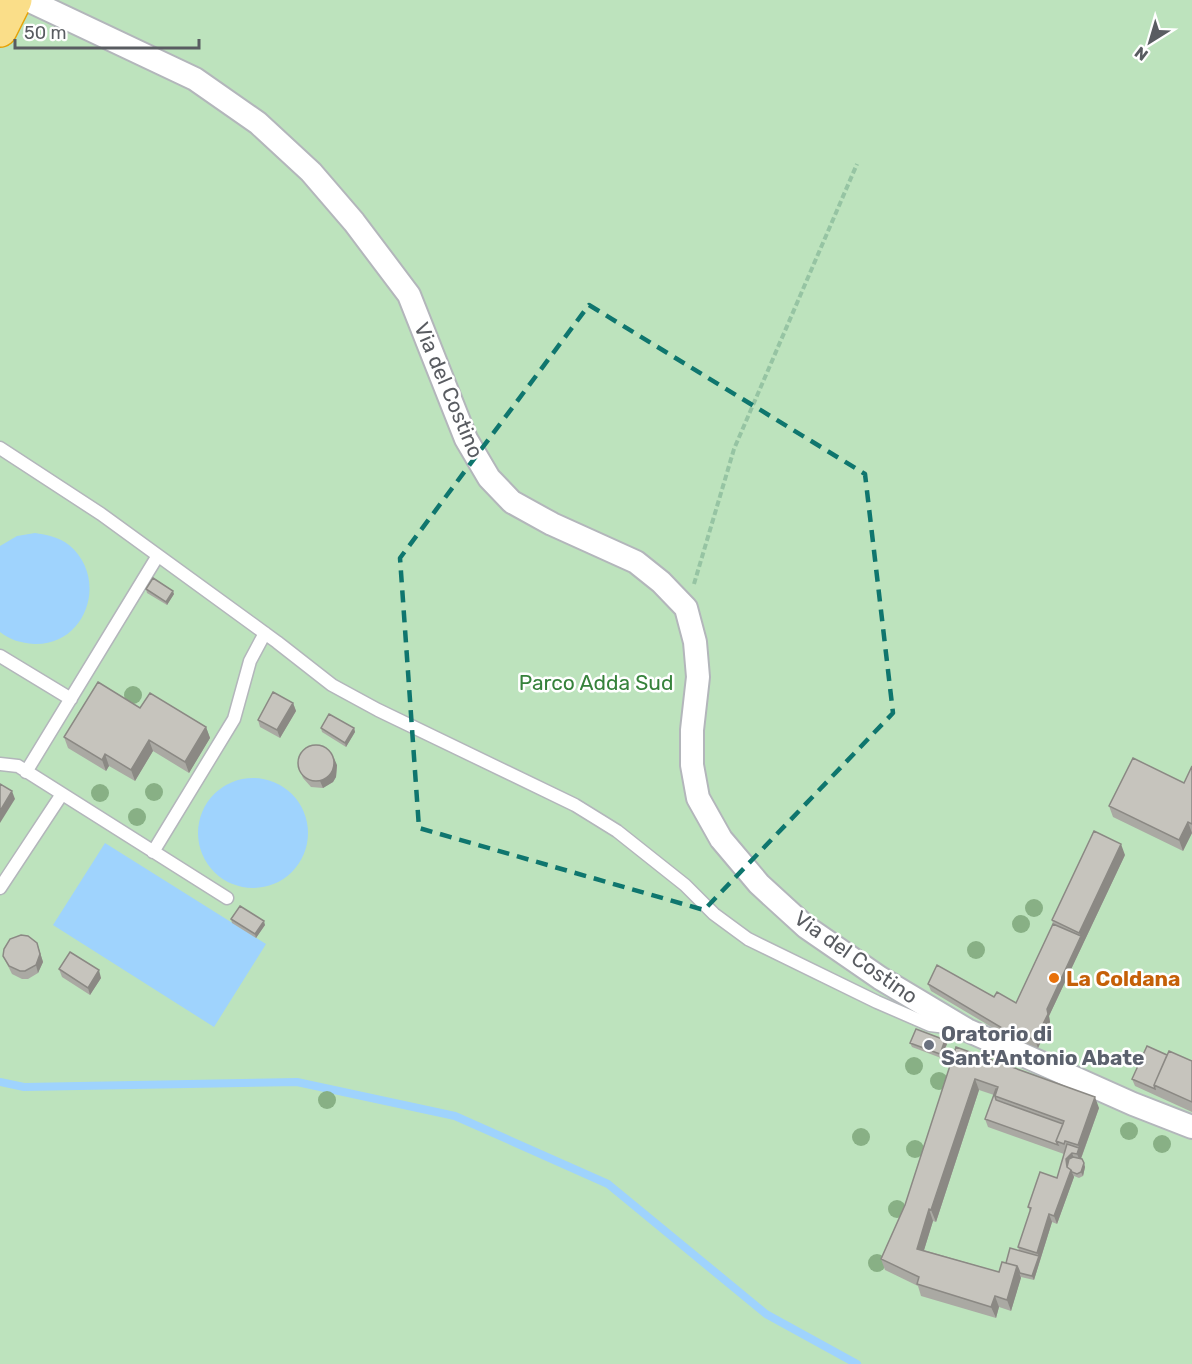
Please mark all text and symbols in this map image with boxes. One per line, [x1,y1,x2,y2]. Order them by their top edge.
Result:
scale bar [15,12,200,50]
north arrow [1120,12,1180,72]
text: 50 m [24,22,67,44]
text: N [1131,43,1152,65]
street label: Via del Costino [409,318,489,462]
park label: Parco Adda Sud [519,670,673,695]
street label: Via del Costino [790,905,922,1009]
place label: La Coldana [1066,966,1181,991]
marker: La Coldana [1047,971,1061,985]
place label: Oratorio di Sant'Antonio Abate [941,1021,1145,1070]
marker: Oratorio di Sant'Antonio Abate [922,1038,936,1052]

